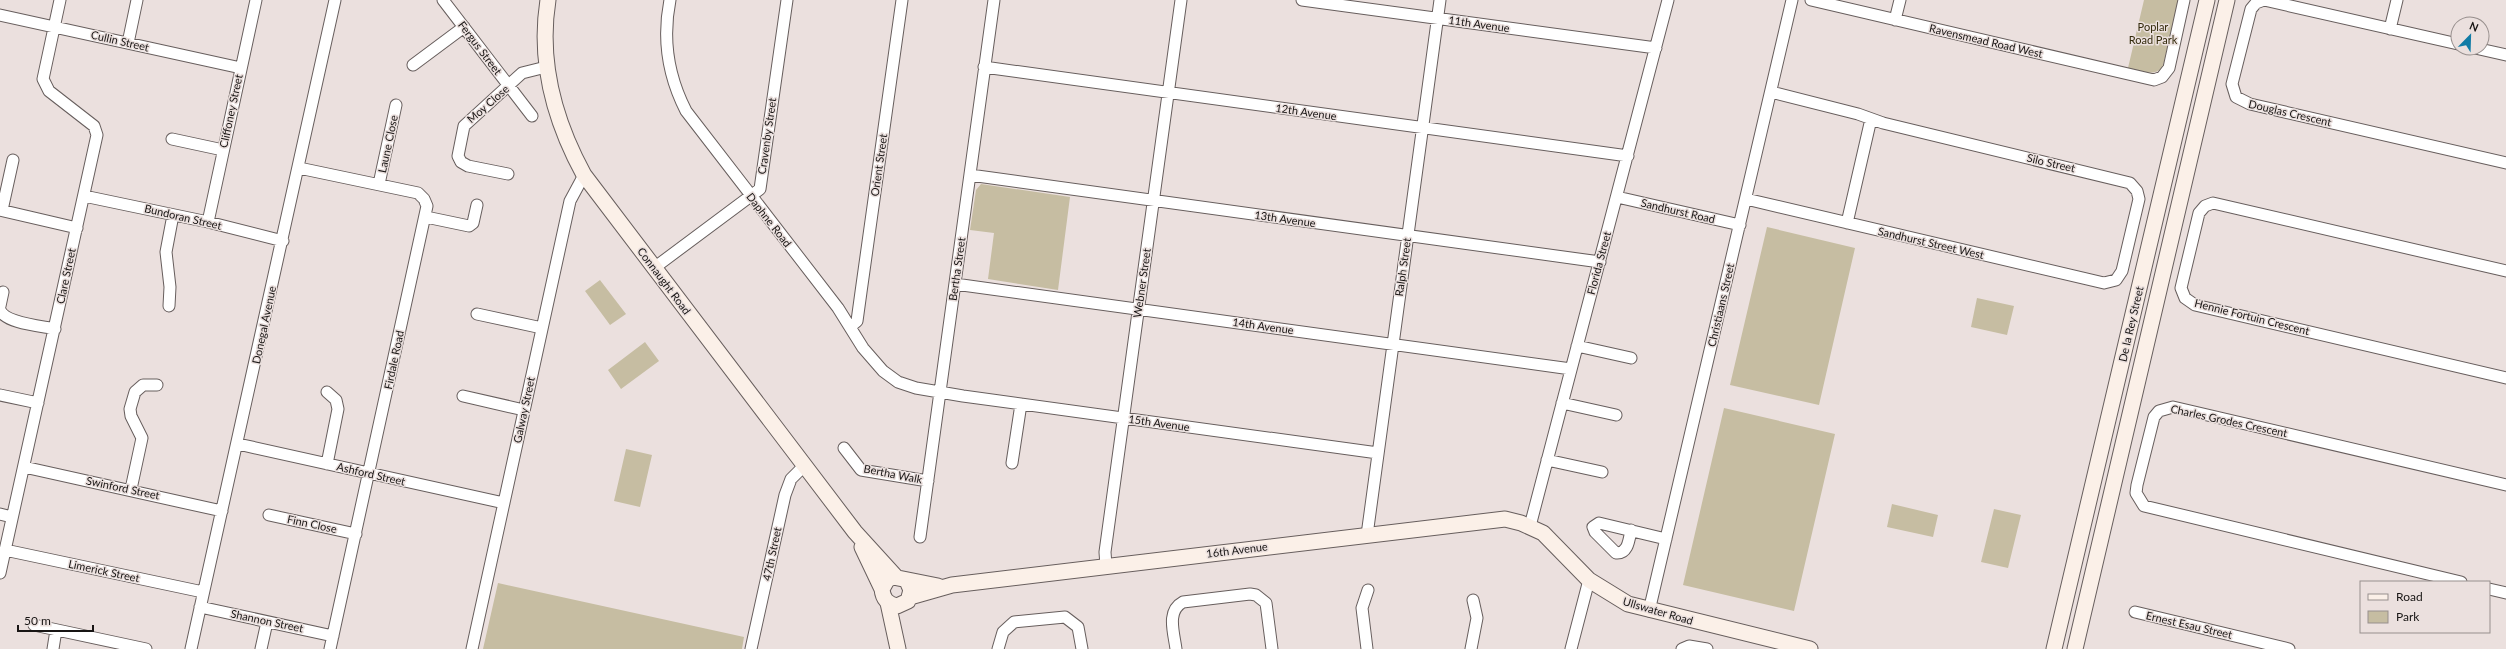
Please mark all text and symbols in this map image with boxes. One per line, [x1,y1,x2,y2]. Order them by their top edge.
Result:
street label: 11th Avenue [1448,13,1511,34]
north arrow [2450,16,2490,56]
street label: Fergus Street [456,18,505,77]
text: N [2468,19,2481,34]
park label: Poplar Road Park [2129,20,2178,46]
street label: Ravensmead Road West [1928,21,2044,60]
street label: Cullin Street [90,28,150,54]
street label: Cliffoney Street [216,73,245,149]
street label: Moy Close [464,82,511,125]
street label: Cravenby Street [755,97,778,175]
street label: Douglas Crescent [2247,97,2333,128]
street label: 12th Avenue [1275,101,1338,122]
street label: Laune Close [375,114,400,174]
street label: Orient Street [868,133,889,197]
street label: Silo Street [2026,151,2077,174]
street label: Daphne Road [744,190,795,249]
street label: Sandhurst Road [1640,196,1717,225]
street label: Bundoran Street [143,201,223,232]
street label: 13th Avenue [1254,208,1317,229]
street label: Sandhurst Street West [1877,224,1985,261]
street label: Florida Street [1584,230,1613,296]
street label: Bertha Street [946,236,967,302]
street label: Ralph Street [1392,237,1413,297]
street label: Connaught Road [635,245,694,317]
street label: Clare Street [53,247,78,305]
street label: Webner Street [1130,247,1153,319]
street label: Christiaans Street [1705,262,1736,348]
street label: Donegal Avenue [249,285,278,365]
street label: De la Rey Street [2115,285,2146,363]
street label: Hennie Fortuin Crescent [2193,296,2311,337]
street label: 14th Avenue [1232,315,1295,336]
street label: Firdale Road [381,329,406,391]
street label: Galway Street [510,376,537,444]
street label: Charles Grodes Crescent [2170,402,2289,439]
street label: 15th Avenue [1128,412,1191,433]
street label: Ashford Street [336,459,407,488]
street label: Bertha Walk [863,461,924,486]
street label: Swinford Street [85,473,161,502]
street label: Finn Close [286,512,338,535]
street label: 47th Street [759,526,784,582]
street label: 16th Avenue [1206,539,1269,560]
street label: Limerick Street [67,557,141,584]
legend [2360,581,2490,633]
text: Road [2396,589,2423,604]
street label: Ullswater Road [1621,594,1695,627]
street label: Shannon Street [230,606,305,635]
scale bar [18,607,93,633]
street label: Ernest Esau Street [2145,608,2234,641]
text: Park [2396,609,2420,624]
text: 50 m [24,613,51,628]

